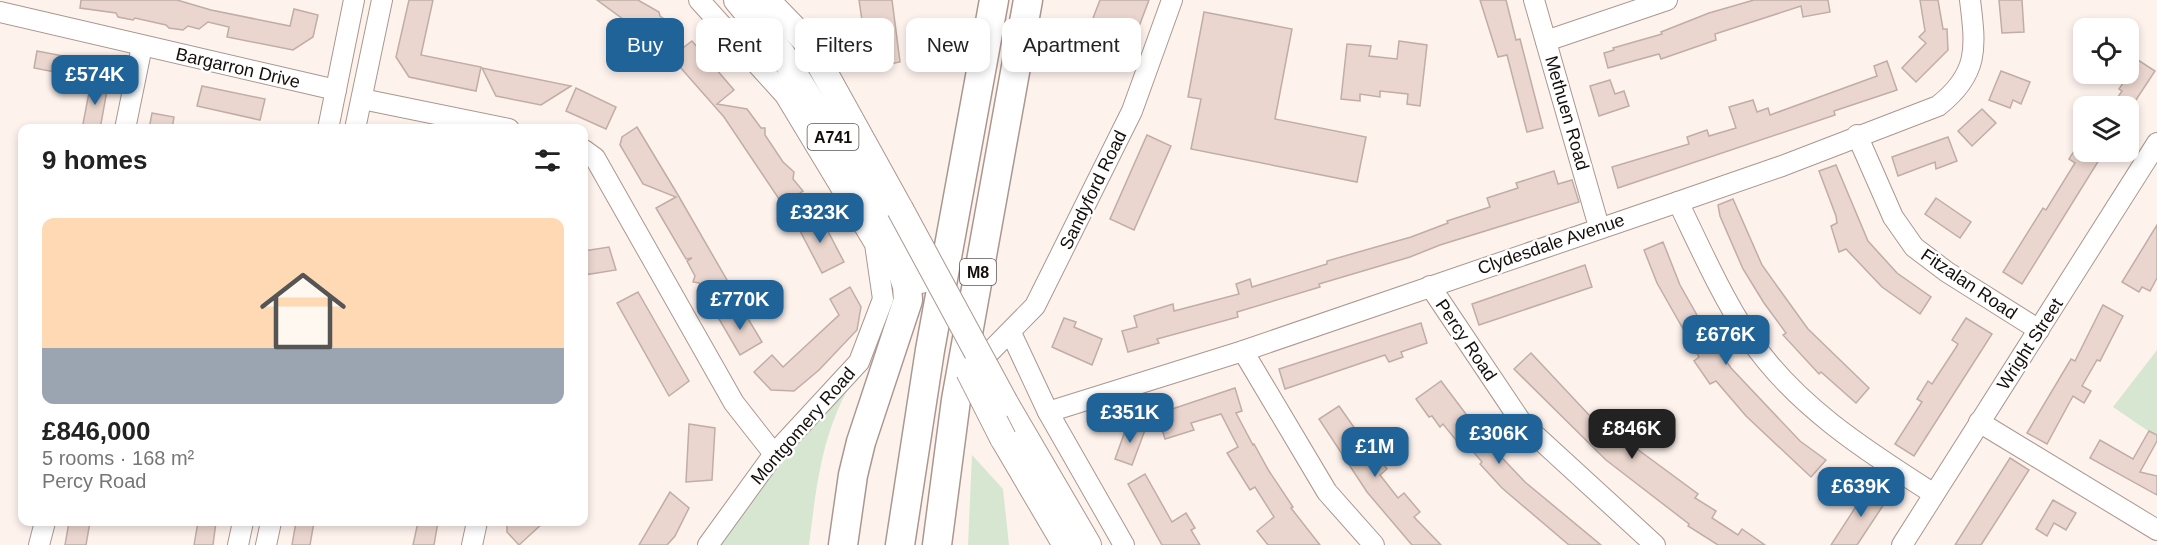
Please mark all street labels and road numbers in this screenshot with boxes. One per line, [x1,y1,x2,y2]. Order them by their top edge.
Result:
street label: Bargarron Drive [174,44,302,92]
street label: Methuen Road [1541,53,1593,173]
road number: A741 [808,124,858,150]
street label: Sandyford Road [1055,127,1131,253]
street label: Clydesdale Avenue [1475,210,1627,278]
street label: Fitzalan Road [1917,245,2021,323]
road number: M8 [960,259,996,285]
street label: Percy Road [1431,295,1501,385]
street label: Wright Street [1993,295,2067,393]
street label: Montgomery Road [747,364,859,488]

